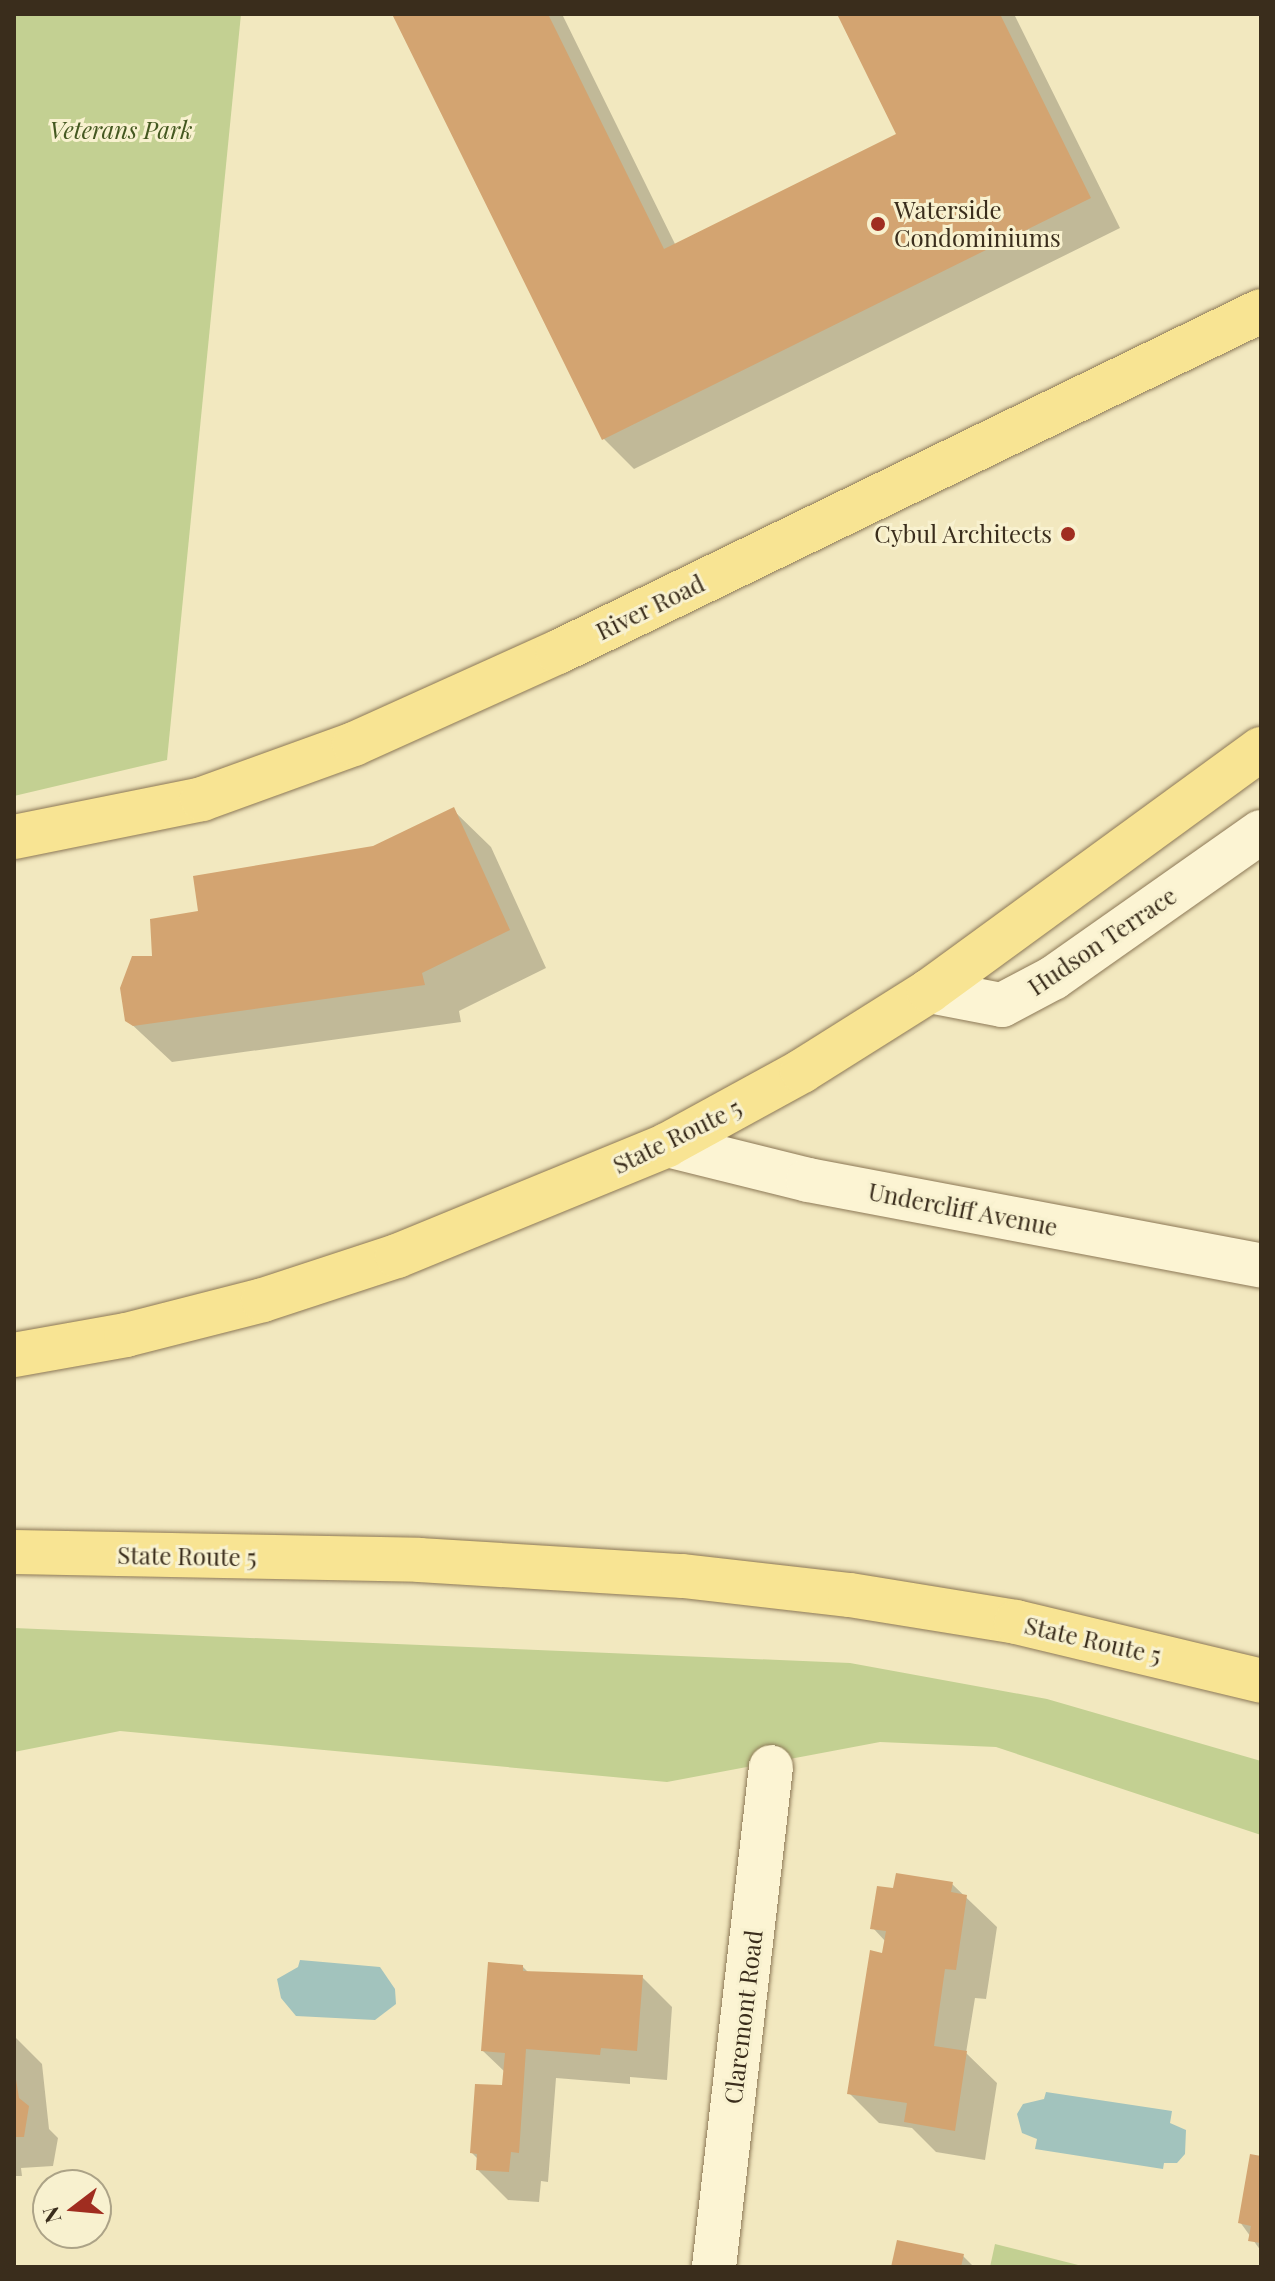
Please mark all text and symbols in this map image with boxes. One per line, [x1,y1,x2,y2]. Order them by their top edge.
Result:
park label: Veterans Park [49,116,193,144]
place label: Waterside Condominiums [894,196,1061,252]
marker: Waterside Condominiums [869,215,887,233]
place label: Cybul Architects [873,520,1052,548]
marker: Cybul Architects [1059,525,1077,543]
street label: River Road [591,568,709,646]
street label: Hudson Terrace [1022,881,1182,1001]
street label: State Route 5 [608,1093,746,1179]
street label: Undercliff Avenue [866,1176,1060,1242]
street label: State Route 5 [117,1540,257,1572]
street label: State Route 5 [1022,1610,1164,1670]
street label: Claremont Road [718,1928,768,2106]
north arrow [32,2169,112,2249]
text: N [34,2203,67,2227]

